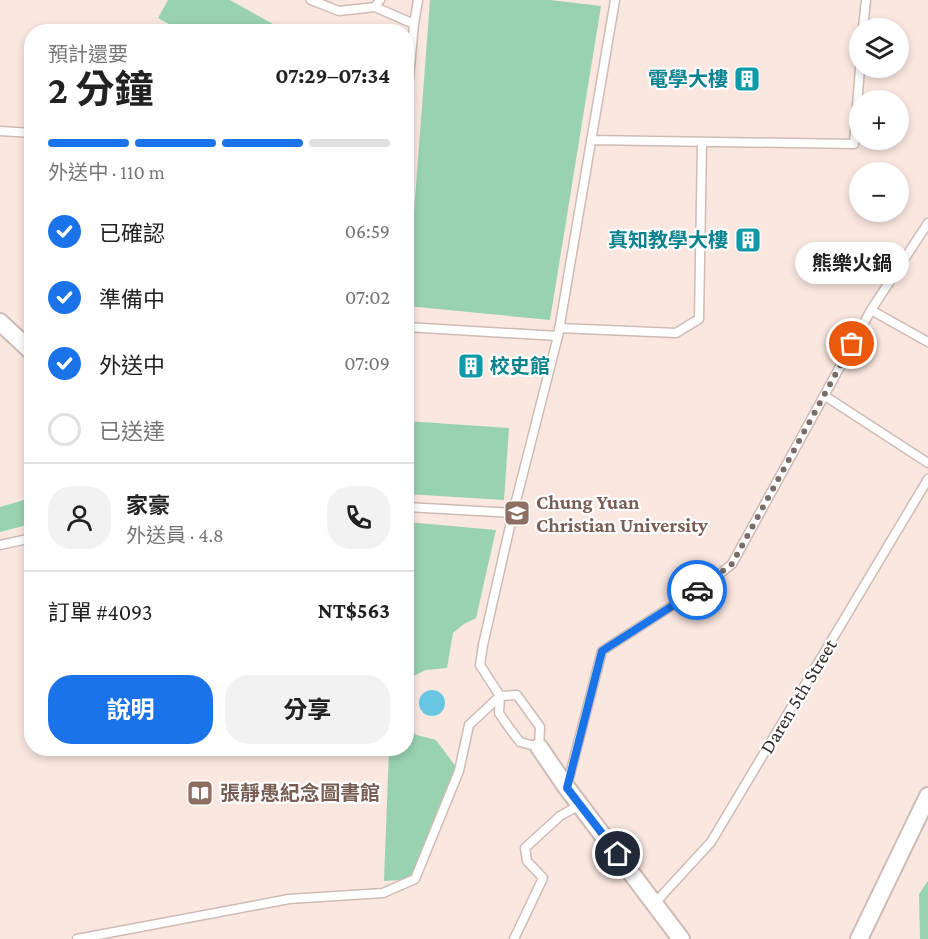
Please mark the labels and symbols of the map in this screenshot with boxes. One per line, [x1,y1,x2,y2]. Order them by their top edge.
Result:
building icon: 電學大樓 [732,64,762,94]
place label: 電學大樓 [648,68,728,90]
building icon: 真知教學大樓 [733,225,763,255]
place label: 真知教學大樓 [608,229,728,251]
callout: 熊樂火鍋 [795,242,909,284]
pin [826,318,877,369]
building icon: 校史館 [456,351,486,381]
place label: 校史館 [490,355,550,377]
place label: Chung Yuan Christian University [536,491,708,536]
school or university icon: Chung Yuan Christian University [502,498,532,528]
courier [667,560,727,620]
street label: Daren 5th Street [755,634,841,757]
library icon: 張靜愚紀念圖書館 [185,778,215,808]
place label: 張靜愚紀念圖書館 [220,782,380,804]
pin [592,828,643,879]

